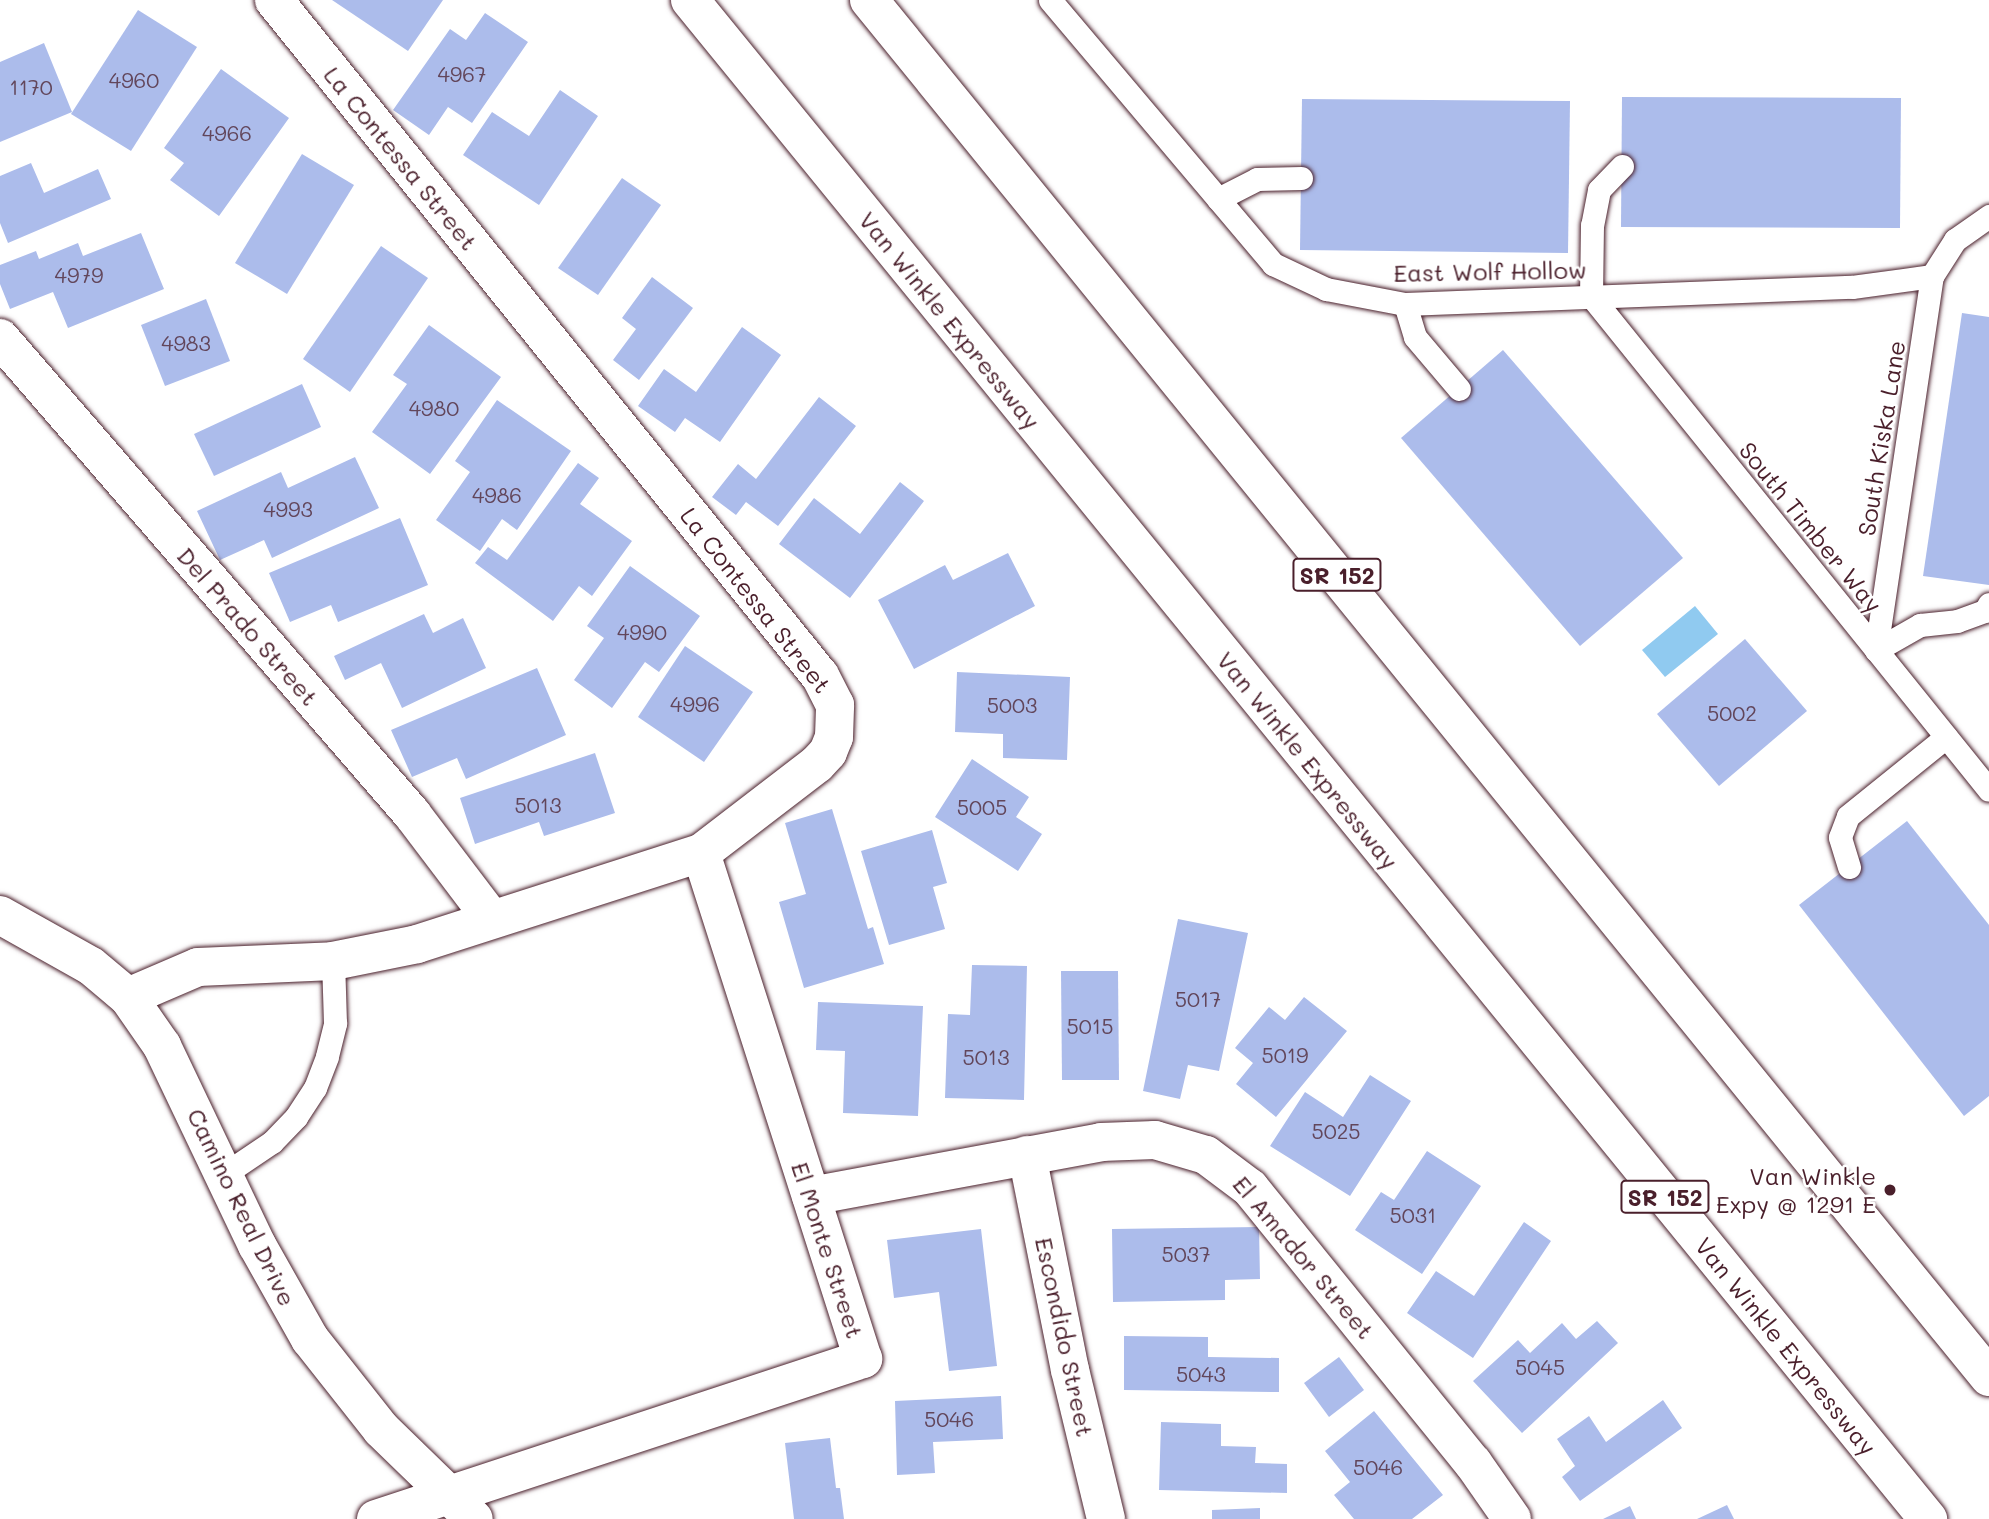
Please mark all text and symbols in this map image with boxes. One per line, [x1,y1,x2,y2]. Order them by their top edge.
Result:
street label: La Contessa Street [318,60,484,256]
house number: 4967 [437,61,487,87]
house number: 4960 [109,67,159,93]
house number: 1170 [9,74,53,100]
house number: 4966 [202,120,252,146]
street label: Van Winkle Expressway [853,205,1047,435]
street label: East Wolf Hollow [1393,255,1587,287]
house number: 4979 [55,262,103,288]
house number: 4983 [161,330,211,356]
street label: South Kiska Lane [1851,338,1911,538]
house number: 4980 [409,395,459,421]
street label: South Timber Way [1733,436,1889,618]
house number: 4986 [472,482,522,508]
house number: 4993 [263,496,313,522]
street label: La Contessa Street [675,501,837,699]
street label: Del Prado Street [171,541,325,711]
road number: SR 152 [1292,555,1382,594]
house number: 4990 [617,619,667,645]
street label: Van Winkle Expressway [1211,645,1405,875]
house number: 4996 [670,691,720,717]
house number: 5003 [987,692,1037,718]
house number: 5002 [1707,700,1757,726]
house number: 5013 [515,792,561,818]
house number: 5005 [957,794,1007,820]
house number: 5017 [1175,986,1221,1012]
house number: 5015 [1067,1013,1113,1039]
house number: 5019 [1262,1042,1308,1068]
house number: 5013 [963,1044,1009,1070]
street label: Camino Real Drive [182,1104,302,1310]
house number: 5025 [1311,1118,1361,1144]
street label: El Monte Street [786,1158,870,1342]
place label: Van Winkle Expy @ 1291 E [1716,1162,1876,1218]
street label: El Amador Street [1227,1170,1381,1344]
road number: SR 152 [1620,1178,1710,1216]
marker: Van Winkle Expy @ 1291 E [1882,1182,1898,1198]
house number: 5031 [1390,1202,1436,1228]
street label: Van Winkle Expressway [1689,1231,1883,1461]
street label: Escondido Street [1030,1235,1100,1439]
house number: 5037 [1161,1241,1211,1267]
house number: 5045 [1515,1354,1565,1380]
house number: 5043 [1176,1361,1226,1387]
house number: 5046 [924,1406,974,1432]
house number: 5046 [1353,1454,1403,1480]

